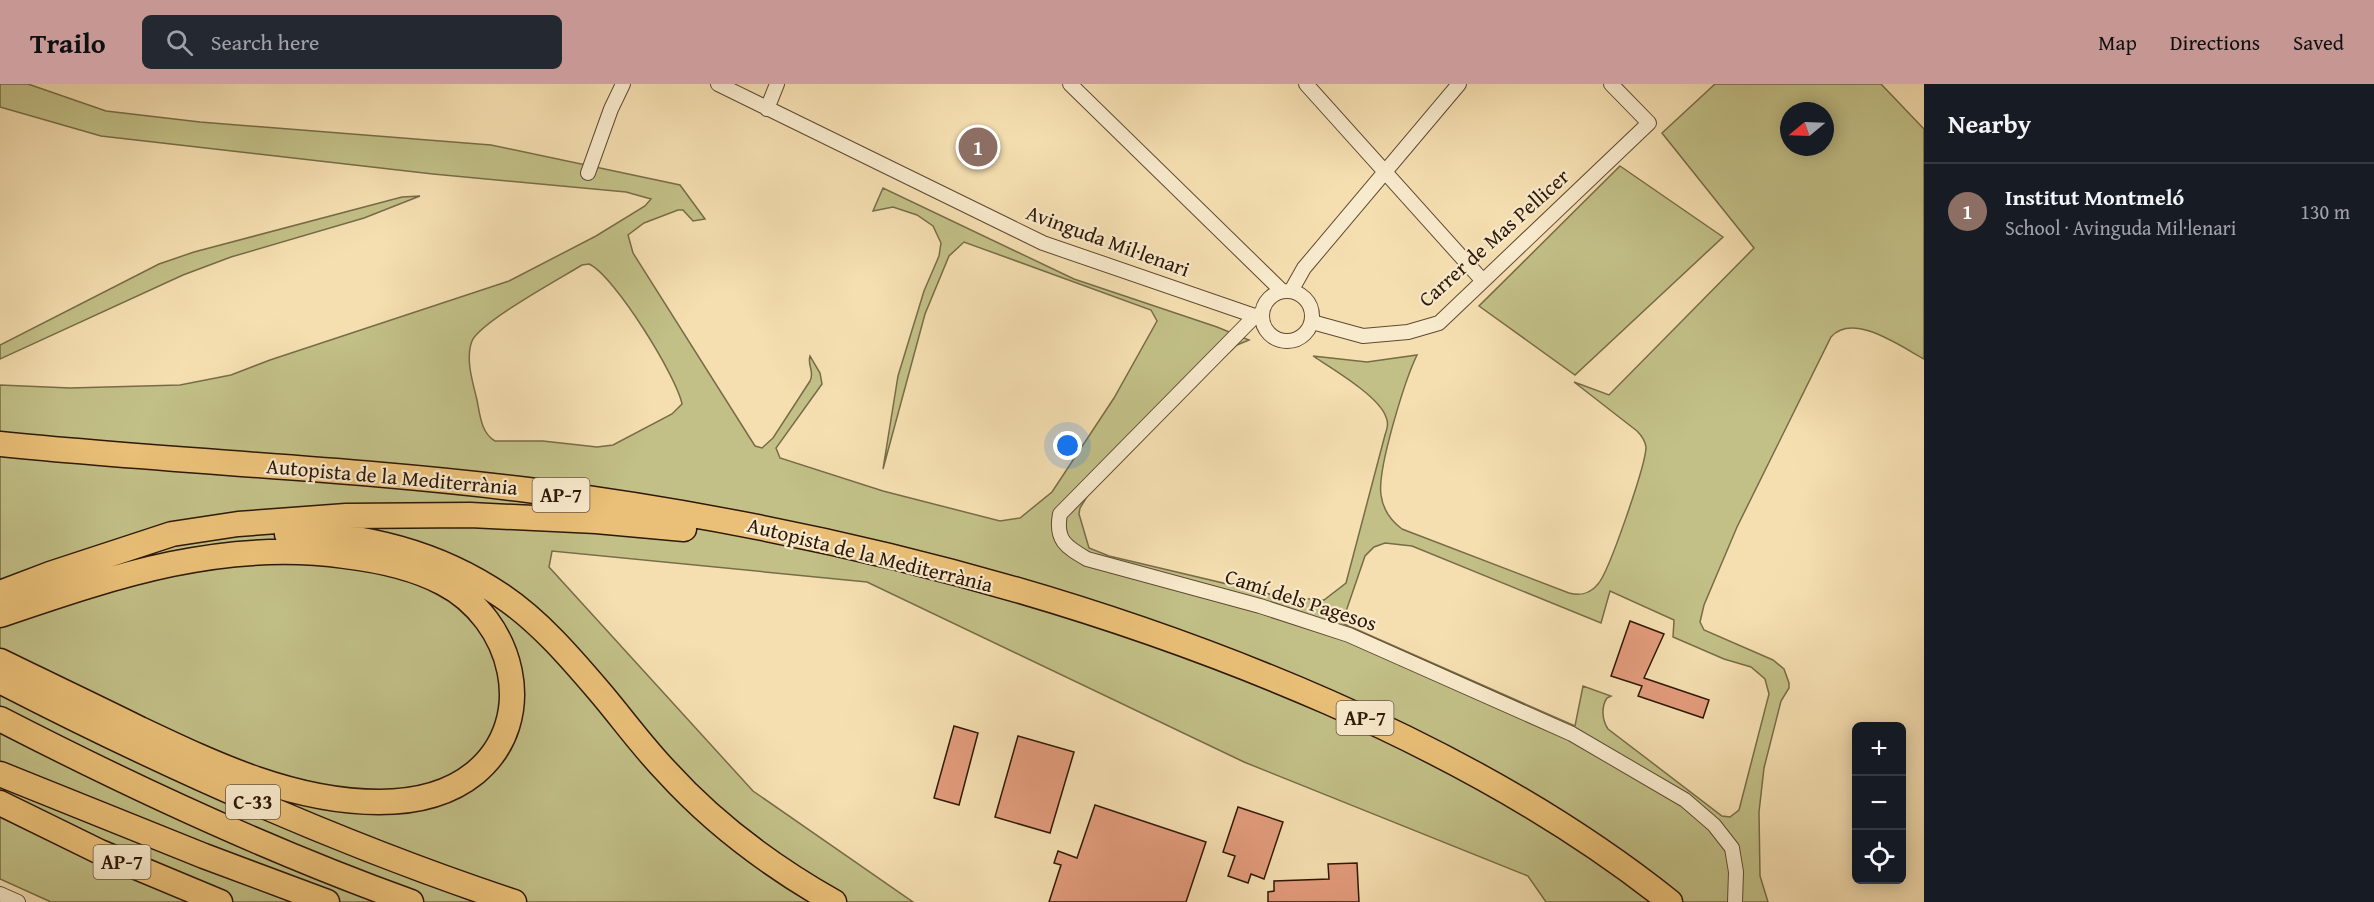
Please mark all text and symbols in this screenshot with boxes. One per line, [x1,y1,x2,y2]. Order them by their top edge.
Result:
search box [142,15,562,69]
text: Trailo [30,22,106,63]
icon: search [163,26,196,59]
text: Search here [211,26,319,58]
text: Map [2098,27,2137,58]
text: Directions [2170,27,2260,58]
text: Saved [2293,27,2344,58]
north arrow [1780,102,1834,156]
text: Nearby [1948,104,2031,143]
pin: 1 [958,124,998,170]
street label: Carrer de Mas Pellicer [1411,161,1576,314]
text: Institut Montmeló [2005,181,2184,213]
street label: Avinguda Mil·lenari [1022,197,1194,285]
text: 1 [1962,197,1973,226]
text: 130 m [2300,197,2350,226]
text: School · Avinguda Mil·lenari [2005,213,2236,242]
your location [1053,431,1082,460]
street label: Autopista de la Mediterrània [265,450,519,503]
road number: AP-7 [532,478,590,512]
street label: Autopista de la Mediterrània [744,509,996,600]
street label: Camí dels Pagesos [1221,560,1381,639]
road number: AP-7 [1336,701,1394,735]
map controls [1852,722,1906,884]
button: + [1852,722,1906,776]
button: − [1852,776,1906,830]
road number: C-33 [226,785,280,819]
button: locate [1852,830,1906,884]
road number: AP-7 [94,845,150,879]

